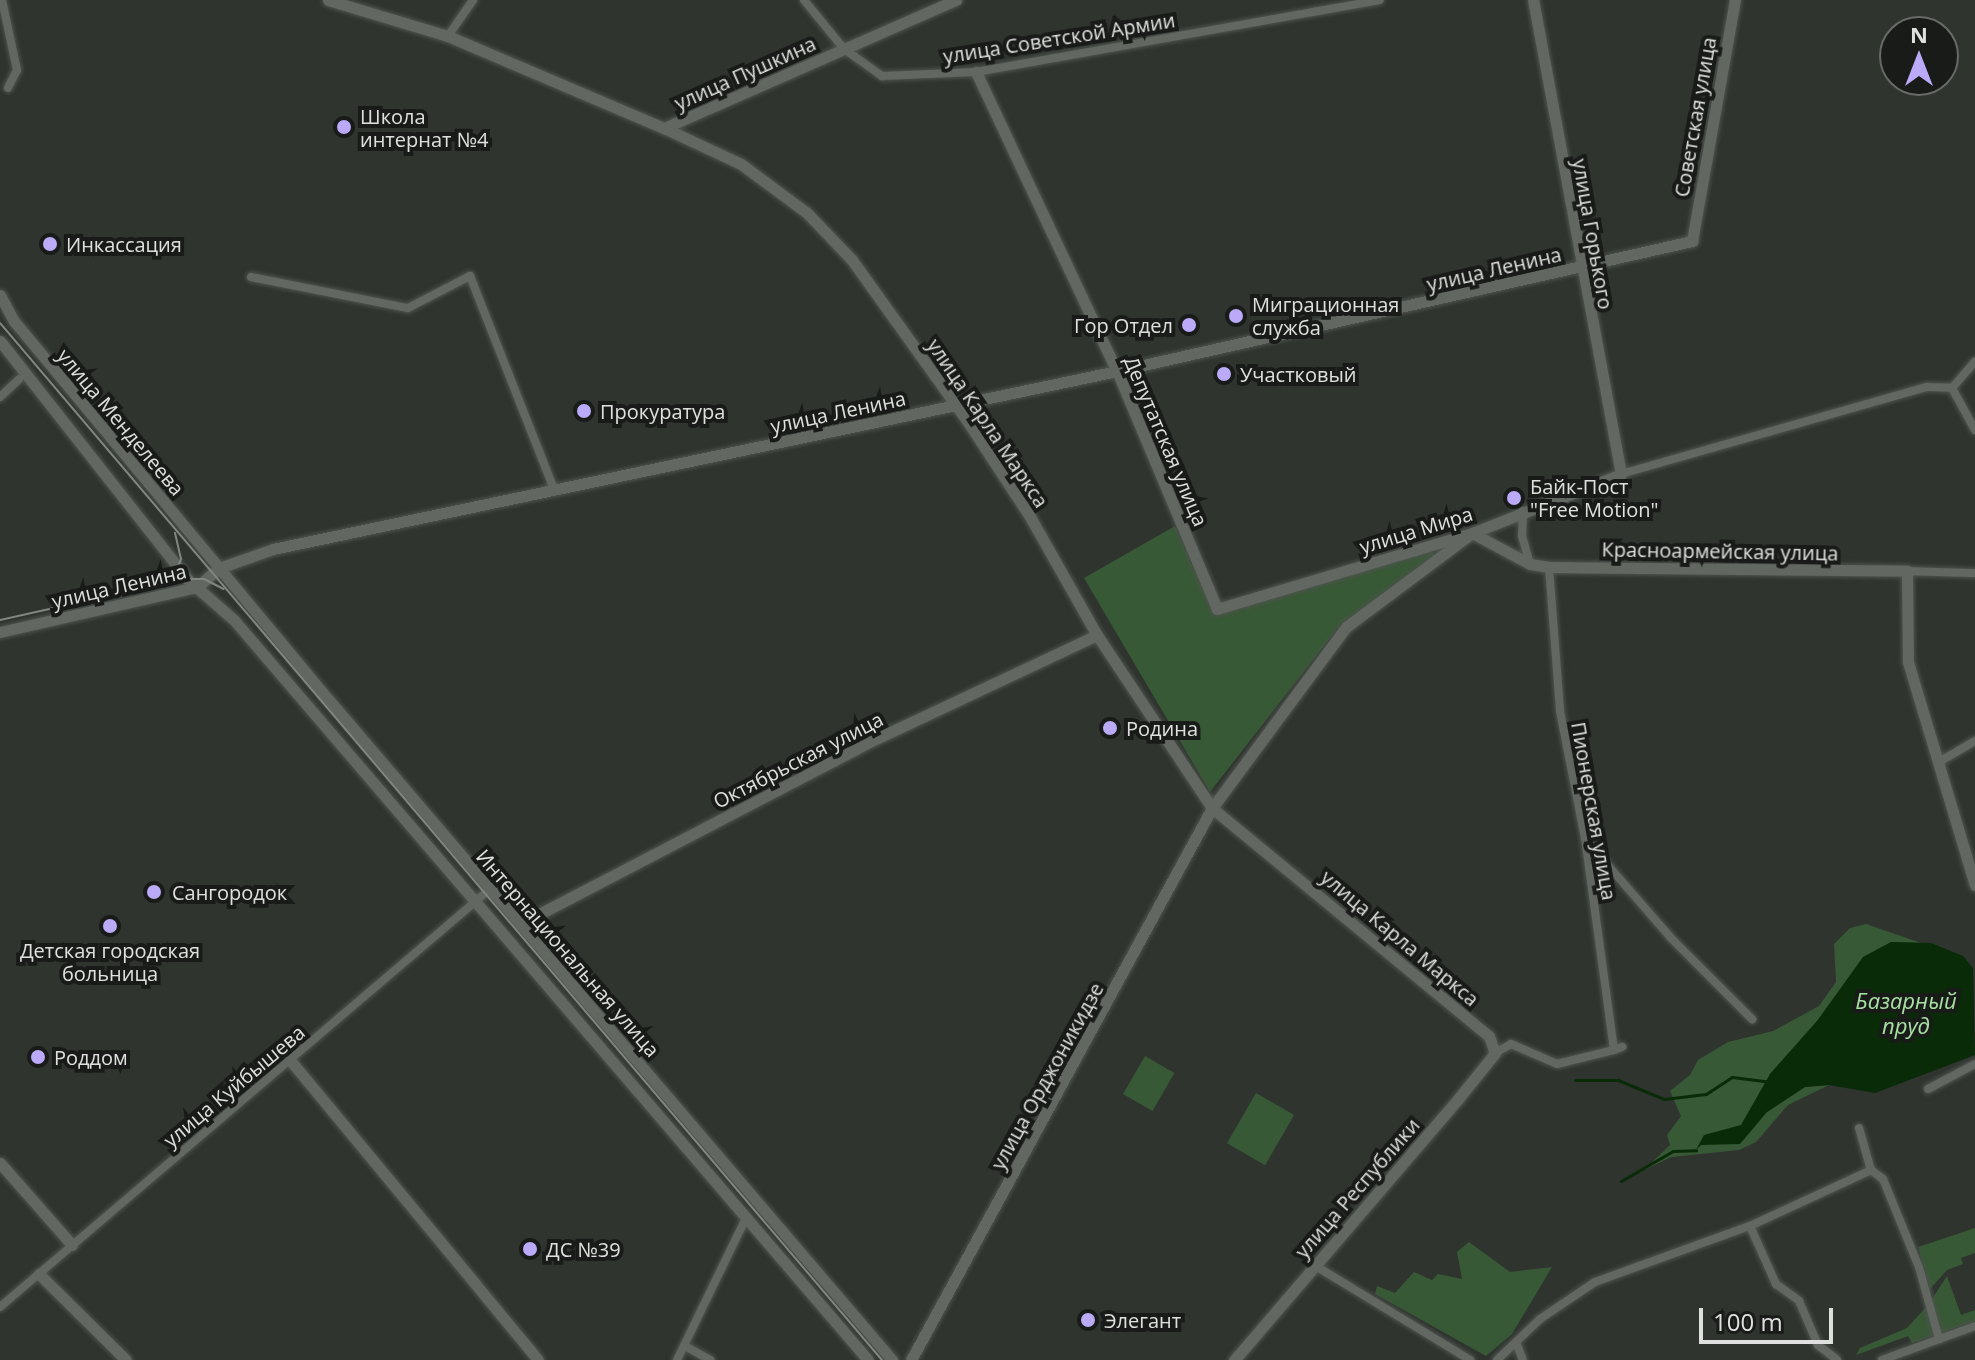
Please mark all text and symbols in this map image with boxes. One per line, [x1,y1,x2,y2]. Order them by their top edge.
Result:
street label: улица Советской Армии [941,8,1177,68]
north arrow [1879,16,1959,96]
text: N [1910,19,1928,49]
street label: улица Пушкина [671,31,819,115]
street label: Советская улица [1669,35,1721,199]
place label: Школа интернат №4 [360,104,488,151]
marker: Школа интернат №4 [335,118,353,136]
street label: улица Горького [1568,157,1618,311]
place label: Инкассация [66,232,182,256]
marker: Инкассация [41,235,59,253]
street label: улица Ленина [1424,242,1564,296]
place label: Миграционная служба [1252,292,1399,339]
marker: Миграционная служба [1227,307,1245,325]
place label: Гор Отдел [1074,313,1173,337]
marker: Гор Отдел [1180,316,1198,334]
street label: улица Карла Маркса [923,334,1053,512]
street label: улица Менделеева [53,344,189,500]
street label: Депутатская улица [1119,352,1213,530]
place label: Участковый [1240,362,1357,386]
marker: Участковый [1215,365,1233,383]
street label: улица Ленина [768,386,908,438]
place label: Прокуратура [600,399,725,423]
marker: Прокуратура [575,402,593,420]
place label: Байк-Пост "Free Motion" [1530,474,1659,521]
marker: Байк-Пост "Free Motion" [1505,489,1523,507]
street label: улица Мира [1357,501,1475,559]
street label: Красноармейская улица [1601,537,1839,565]
street label: улица Ленина [49,559,189,613]
street label: Октябрьская улица [709,707,887,813]
place label: Родина [1126,716,1198,740]
marker: Родина [1101,719,1119,737]
street label: Пионерская улица [1567,720,1621,902]
street label: Интернациональная улица [471,845,665,1061]
street label: улица Карла Маркса [1316,865,1484,1011]
place label: Сангородок [172,880,287,904]
marker: Сангородок [143,881,165,903]
marker: Детская городская больница [101,917,119,935]
place label: Детская городская больница [20,938,200,985]
street label: улица Орджоникидзе [986,978,1108,1174]
water label: Базарный пруд [1855,987,1957,1038]
street label: улица Куйбышева [159,1020,309,1152]
place label: Роддом [54,1045,128,1069]
marker: Роддом [29,1048,47,1066]
street label: улица Республики [1290,1113,1424,1263]
place label: ДС №39 [546,1237,621,1261]
marker: ДС №39 [521,1240,539,1258]
scale bar [1703,1292,1837,1342]
text: 100 m [1713,1305,1783,1338]
place label: Элегант [1104,1308,1181,1332]
marker: Элегант [1079,1311,1097,1329]

